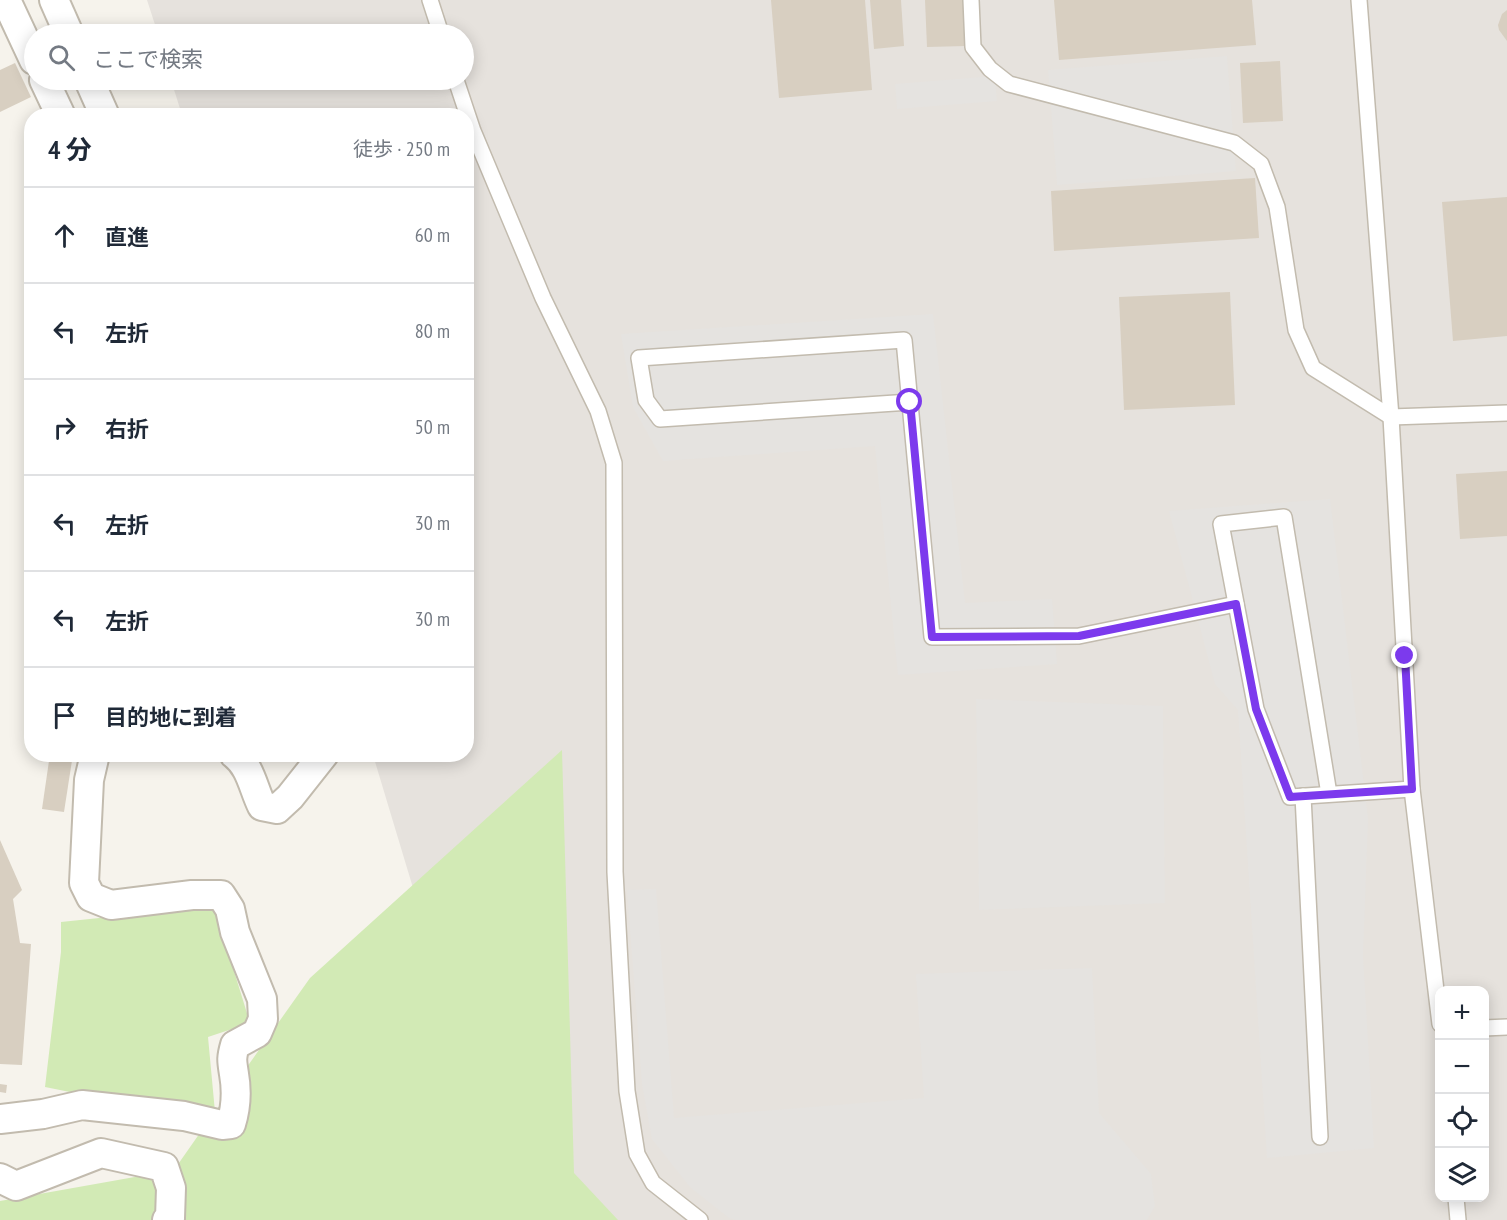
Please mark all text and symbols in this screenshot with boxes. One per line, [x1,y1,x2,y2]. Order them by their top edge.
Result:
search box [24,24,474,90]
icon: search [45,41,78,74]
text: ここで検索 [93,45,203,73]
text: 4 分 [48,133,92,166]
text: 徒歩 · 250 m [353,136,450,162]
icon: ahead [48,219,81,252]
text: 60 m [415,222,450,248]
text: 直進 [105,223,149,251]
icon: left [48,315,81,348]
text: 80 m [415,318,450,344]
text: 左折 [105,319,149,347]
route start [896,388,922,414]
icon: right [48,411,81,444]
text: 50 m [415,414,450,440]
text: 右折 [105,415,149,443]
icon: left [48,507,81,540]
text: 30 m [415,510,450,536]
text: 左折 [105,511,149,539]
icon: left [48,603,81,636]
text: 30 m [415,606,450,632]
text: 左折 [105,607,149,635]
route end [1391,642,1417,668]
icon: arrive [48,699,81,732]
text: 目的地に到着 [105,703,237,731]
map controls [1435,986,1489,1202]
button: + [1435,986,1489,1040]
button: − [1435,1040,1489,1094]
button: locate [1435,1094,1489,1148]
button: layers [1435,1148,1489,1202]

